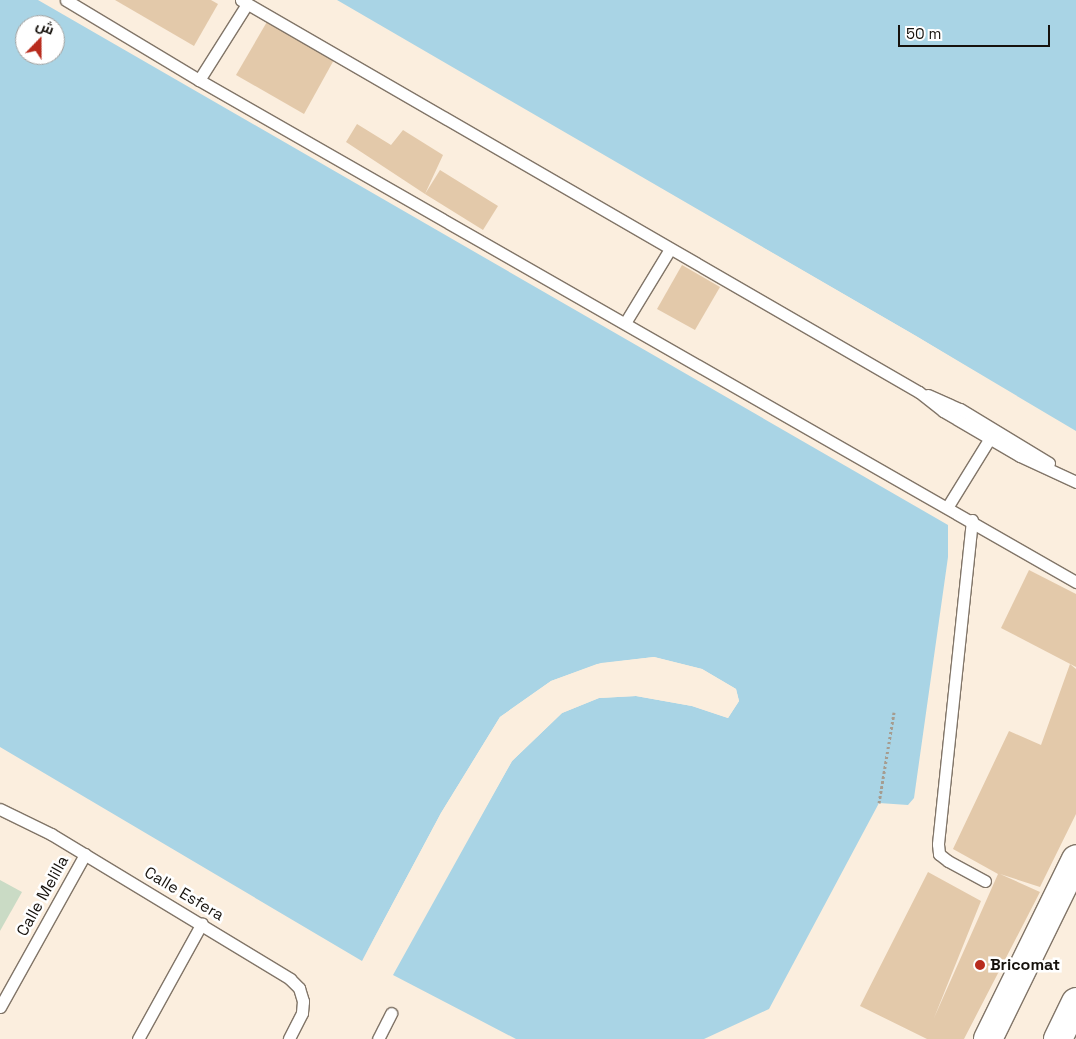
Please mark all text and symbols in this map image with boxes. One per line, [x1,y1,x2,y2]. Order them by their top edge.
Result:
north arrow [15,15,65,65]
text: ش [34,15,57,39]
scale bar [901,15,1054,47]
text: 50 m [906,24,941,43]
street label: Calle Melilla [13,852,73,940]
street label: Calle Esfera [141,863,227,925]
place label: Bricomat [990,955,1060,975]
marker: Bricomat [974,959,986,971]

